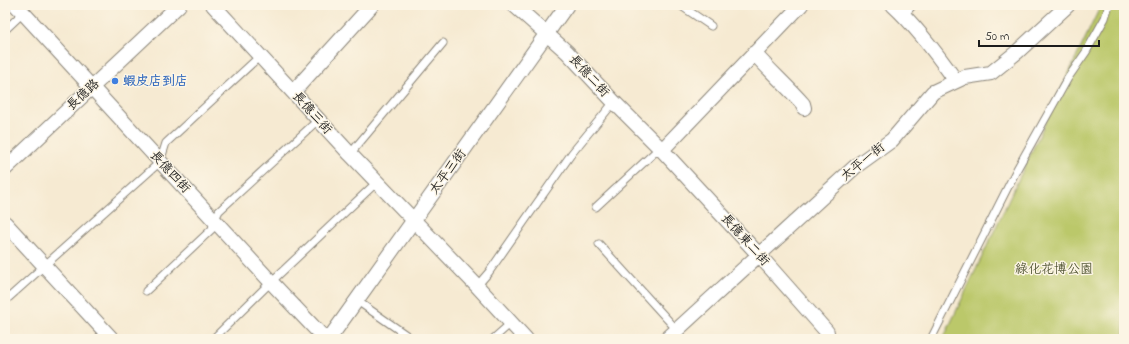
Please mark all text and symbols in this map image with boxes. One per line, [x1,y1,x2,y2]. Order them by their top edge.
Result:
scale bar [979,22,1099,48]
text: 50 m [985,28,1009,46]
street label: 長億二街 [564,51,614,101]
place label: 蝦皮店到店 [123,72,188,91]
street label: 長億路 [62,75,104,115]
marker: 蝦皮店到店 [110,76,120,86]
street label: 長億三街 [288,87,336,139]
street label: 太平一街 [837,138,889,186]
street label: 太平三街 [425,145,471,199]
street label: 長億四街 [145,147,195,197]
street label: 長億東二街 [716,209,774,271]
park label: 綠化花博公園 [1015,260,1093,279]

